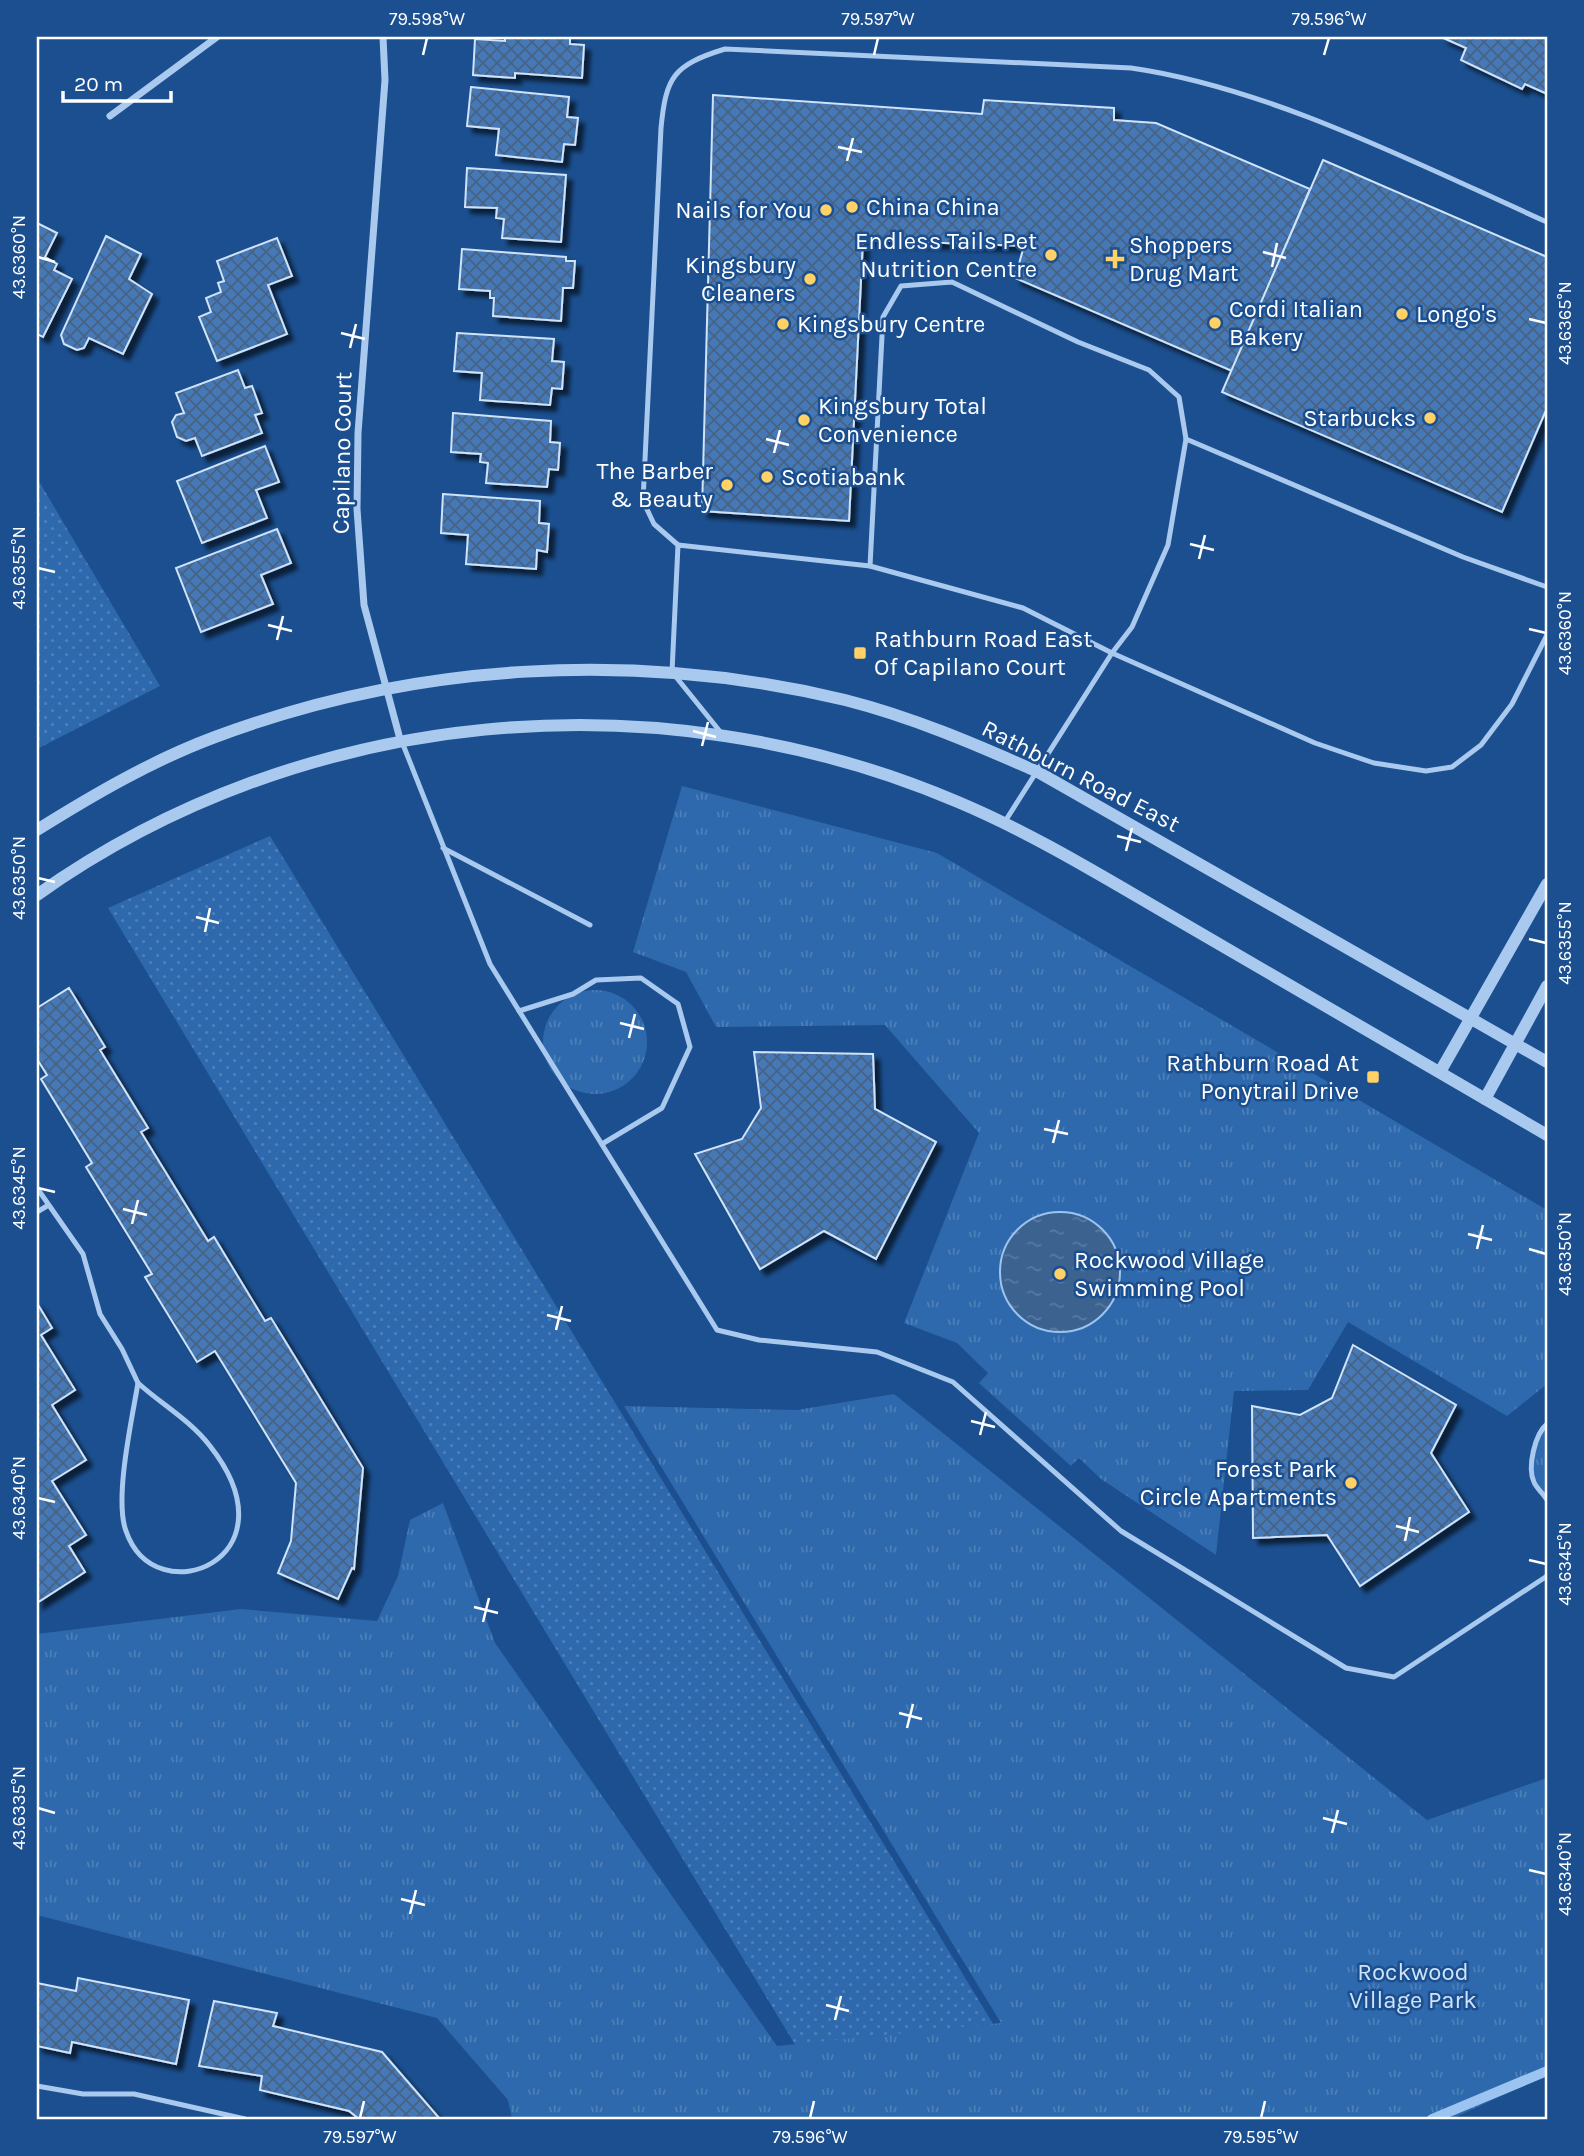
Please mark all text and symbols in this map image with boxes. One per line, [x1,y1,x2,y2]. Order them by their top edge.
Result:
text: 79.598°W [389,8,465,30]
text: 79.597°W [841,8,915,30]
text: 79.596°W [1291,8,1367,30]
scale bar [63,60,172,104]
text: 20 m [74,72,123,96]
place label: China China [866,193,1000,221]
place label: Nails for You [675,196,812,224]
marker: China China [844,199,860,215]
marker: Nails for You [818,202,834,218]
text: 43.6360°N [8,215,30,299]
place label: Endless Tails Pet Nutrition Centre [855,227,1037,283]
place label: Shoppers Drug Mart [1129,231,1239,287]
marker: Endless Tails Pet Nutrition Centre [1043,247,1059,263]
place label: Kingsbury Cleaners [685,251,796,307]
marker: Shoppers Drug Mart [1107,251,1123,267]
marker: Kingsbury Cleaners [802,271,818,287]
text: 43.6365°N [1554,281,1576,365]
place label: Cordi Italian Bakery [1229,295,1363,351]
place label: Longo's [1416,300,1497,328]
marker: Longo's [1394,306,1410,322]
place label: Kingsbury Centre [797,310,985,338]
marker: Cordi Italian Bakery [1207,315,1223,331]
marker: Kingsbury Centre [775,316,791,332]
street label: Capilano Court [327,372,357,534]
place label: Kingsbury Total Convenience [818,392,987,448]
place label: Starbucks [1303,404,1416,432]
marker: Starbucks [1422,410,1438,426]
marker: Kingsbury Total Convenience [796,412,812,428]
place label: The Barber & Beauty [596,457,713,513]
place label: Scotiabank [781,463,906,491]
marker: Scotiabank [759,469,775,485]
marker: The Barber & Beauty [719,477,735,493]
text: 43.6355°N [8,526,30,610]
text: 43.6360°N [1554,591,1576,675]
place label: Rathburn Road East Of Capilano Court [874,625,1092,681]
marker: Rathburn Road East Of Capilano Court [852,645,868,661]
street label: Rathburn Road East [977,714,1185,838]
text: 43.6350°N [8,836,30,920]
text: 43.6355°N [1554,901,1576,985]
place label: Rathburn Road At Ponytrail Drive [1166,1049,1359,1105]
marker: Rathburn Road At Ponytrail Drive [1365,1069,1381,1085]
text: 43.6345°N [8,1146,30,1230]
text: 43.6350°N [1554,1212,1576,1296]
place label: Rockwood Village Swimming Pool [1074,1246,1264,1302]
marker: Rockwood Village Swimming Pool [1052,1266,1068,1282]
place label: Forest Park Circle Apartments [1140,1455,1337,1511]
text: 43.6340°N [8,1456,30,1540]
marker: Forest Park Circle Apartments [1343,1475,1359,1491]
text: 43.6345°N [1554,1522,1576,1606]
text: 43.6335°N [8,1766,30,1850]
text: 43.6340°N [1554,1832,1576,1916]
park label: Rockwood Village Park [1349,1958,1477,2014]
text: 79.597°W [323,2126,397,2148]
text: 79.596°W [772,2126,848,2148]
text: 79.595°W [1223,2126,1299,2148]

